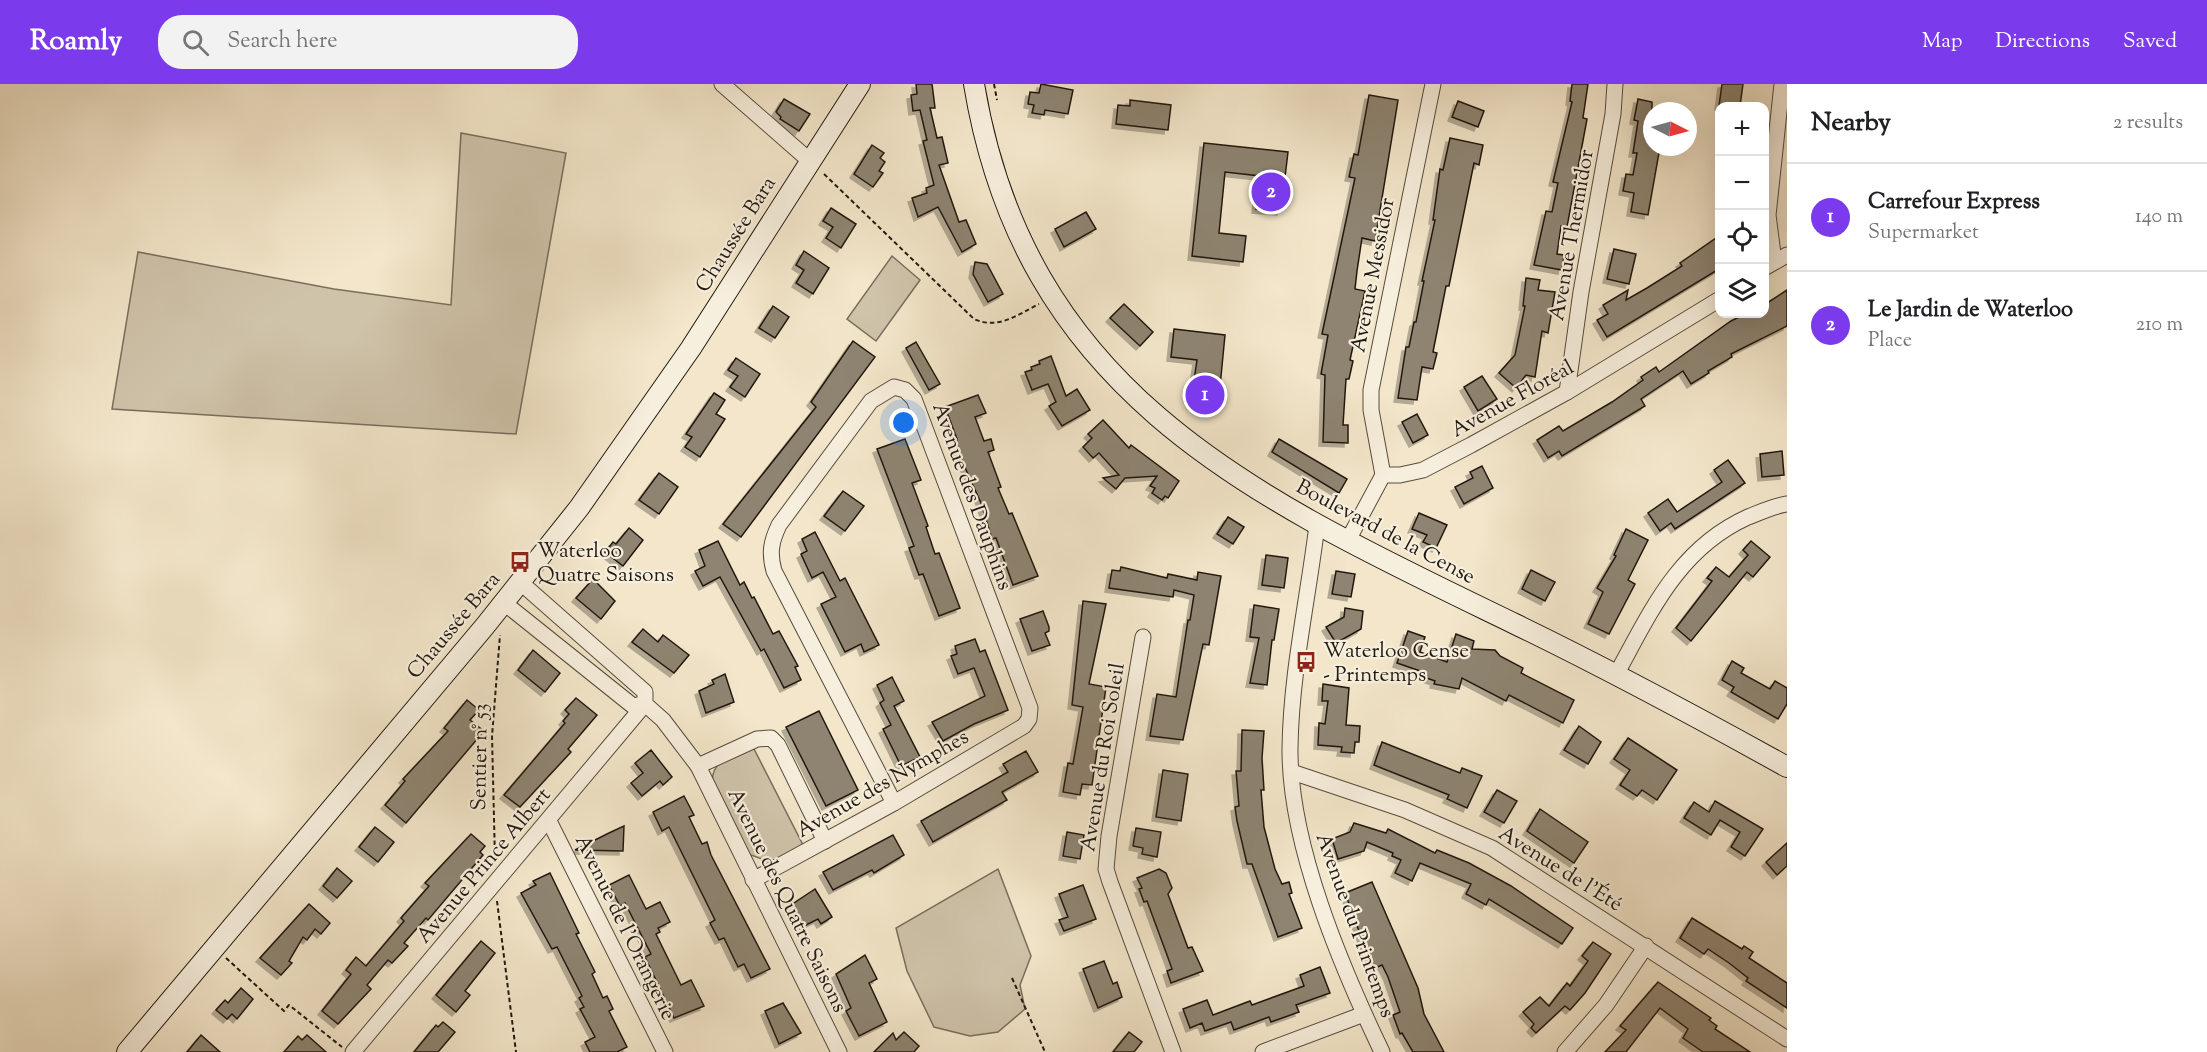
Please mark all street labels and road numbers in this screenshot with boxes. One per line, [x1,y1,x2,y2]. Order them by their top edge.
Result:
street label: Avenue Thermidor [1543,147,1603,323]
street label: Chaussée Bara [689,171,784,299]
street label: Avenue Messidor [1344,195,1404,355]
street label: Avenue Floréal [1446,353,1580,446]
street label: Avenue des Dauphins [923,399,1019,595]
street label: Boulevard de la Cense [1290,473,1480,593]
street label: Chaussée Bara [401,566,508,686]
street label: Avenue du Roi Soleil [1074,661,1134,854]
street label: Sentier n° 53 [465,703,497,811]
street label: Avenue des Nymphes [791,723,975,846]
street label: Avenue Prince Albert [410,782,559,951]
street label: Avenue des Quatre Saisons [719,784,854,1018]
street label: Avenue de l'Été [1492,820,1628,920]
street label: Avenue du Printemps [1307,829,1401,1022]
street label: Avenue de l'Orangerie [566,830,682,1026]

